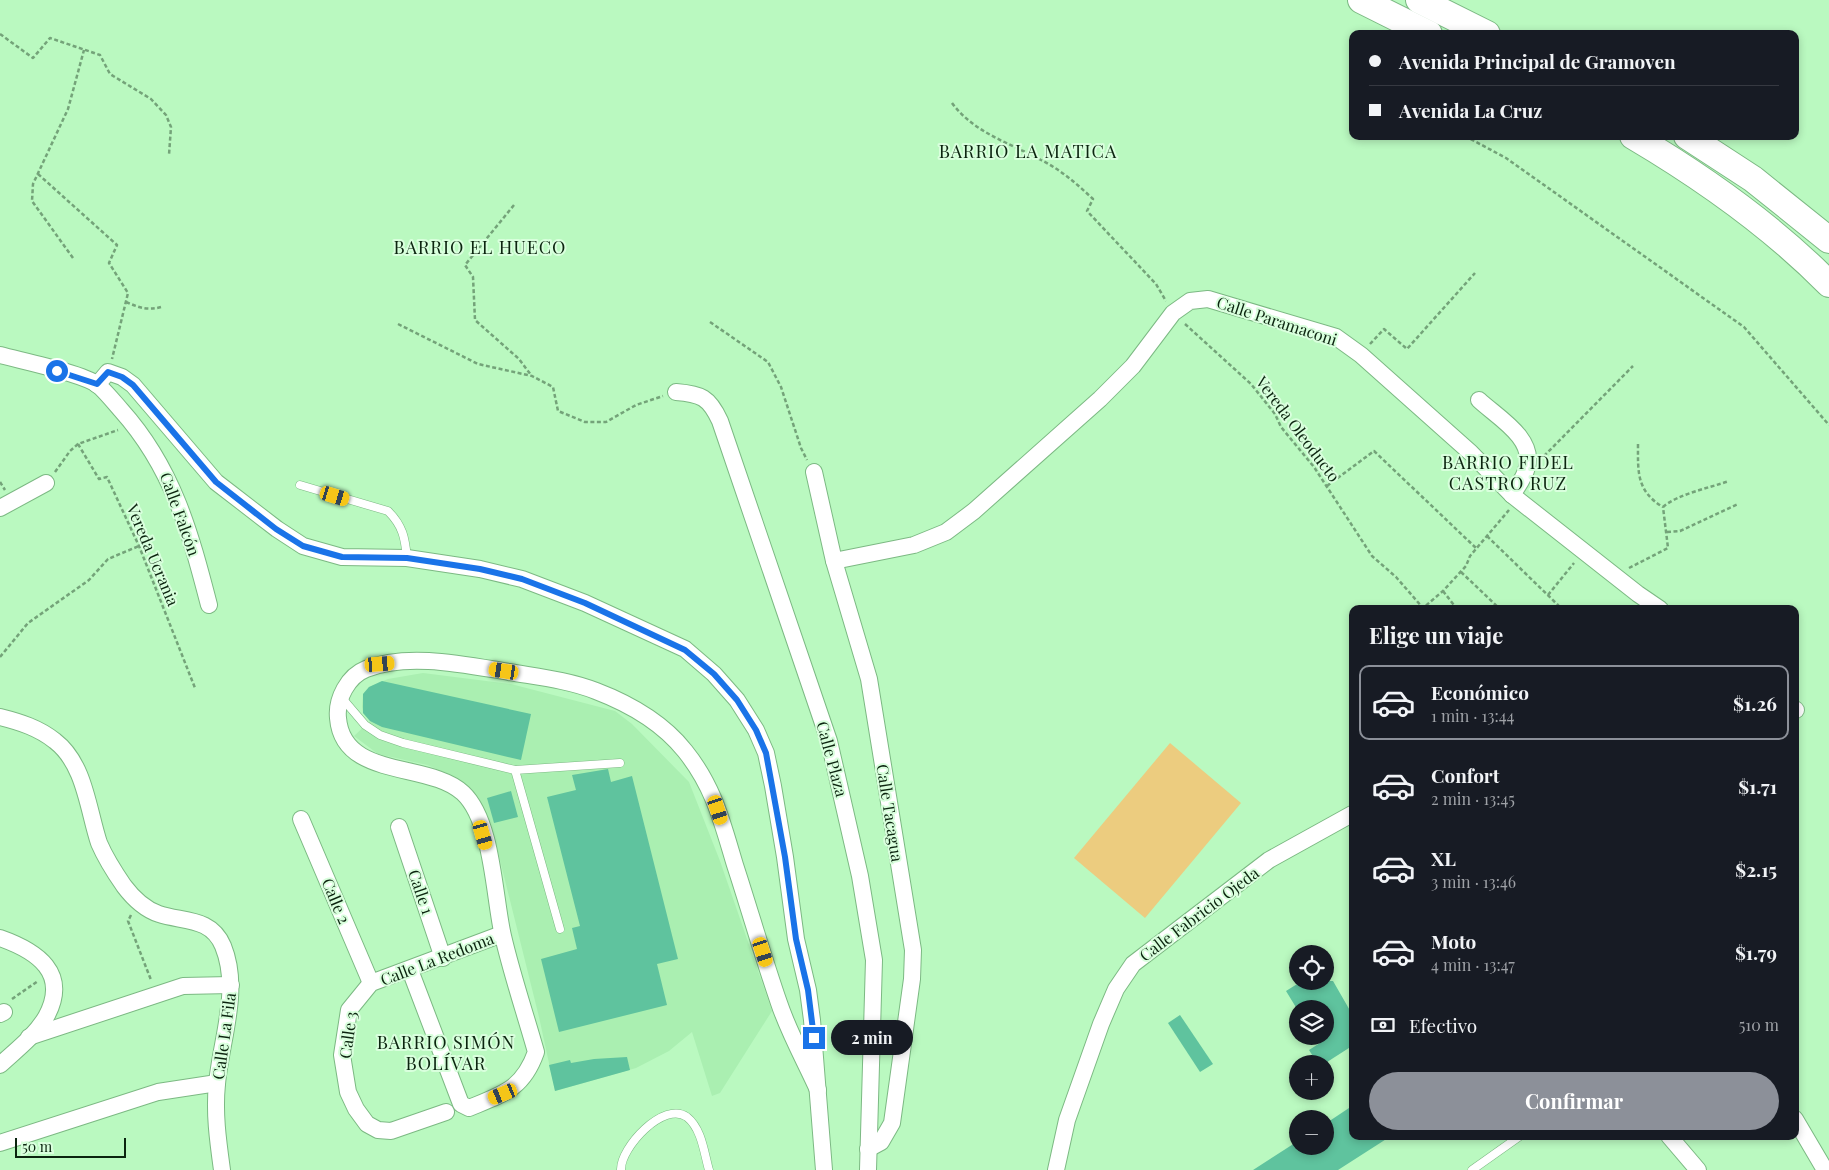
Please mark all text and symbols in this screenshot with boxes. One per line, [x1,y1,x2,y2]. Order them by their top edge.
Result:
text: Avenida Principal de Gramoven [1399,48,1676,74]
text: Avenida La Cruz [1399,97,1542,123]
district label: BARRIO LA MATICA [939,139,1117,163]
district label: BARRIO EL HUECO [394,235,566,259]
street label: Calle Paramaconi [1214,291,1340,350]
route start [46,360,68,382]
street label: Vereda Oleoducto [1251,371,1345,486]
district label: BARRIO FIDEL CASTRO RUZ [1442,450,1574,495]
street label: Calle Falcón [156,469,205,559]
car [318,484,351,508]
street label: Vereda Ucrania [122,500,184,609]
text: Elige un viaje [1369,620,1503,650]
car [364,655,395,673]
car [488,661,519,681]
text: Económico [1431,679,1529,705]
icon: car [1371,680,1416,725]
text: $1.26 [1733,690,1777,716]
text: 1 min · 13:44 [1431,705,1514,726]
street label: Calle Plaza [812,719,853,799]
street label: Calle Tacagua [872,762,909,863]
text: Confort [1431,762,1499,788]
icon: car [1371,763,1416,808]
text: $1.71 [1738,773,1777,799]
text: 2 min · 13:45 [1431,788,1515,809]
car [706,793,729,827]
car [471,819,494,851]
text: XL [1431,845,1456,871]
icon: car [1371,846,1416,891]
text: $2.15 [1735,856,1777,882]
street label: Calle Fabricio Ojeda [1135,862,1263,965]
street label: Calle 1 [404,867,439,917]
text: 3 min · 13:46 [1431,871,1516,892]
street label: Calle 2 [317,875,355,927]
street label: Calle La Redoma [377,927,497,990]
text: Moto [1431,928,1476,954]
icon: car [1371,929,1416,974]
car [751,935,774,969]
text: $1.79 [1735,939,1777,965]
map controls [1289,945,1334,1155]
button: locate [1289,945,1334,990]
text: 4 min · 13:47 [1431,954,1515,975]
street label: Calle La Fila [207,991,240,1081]
button: layers [1289,1000,1334,1045]
street label: Calle 3 [334,1010,361,1060]
icon: cash [1369,1011,1397,1039]
text: Efectivo [1409,1012,1477,1038]
text: 510 m [1739,1014,1779,1035]
callout: 2 min [832,1020,914,1056]
route end [803,1027,825,1049]
text: 2 min [851,1027,893,1048]
district label: BARRIO SIMÓN BOLÍVAR [377,1030,515,1075]
button: + [1289,1055,1334,1100]
button: Confirmar [1369,1072,1779,1130]
car [486,1081,519,1107]
button: − [1289,1110,1334,1155]
scale bar [15,1135,126,1158]
text: 50 m [22,1137,52,1156]

